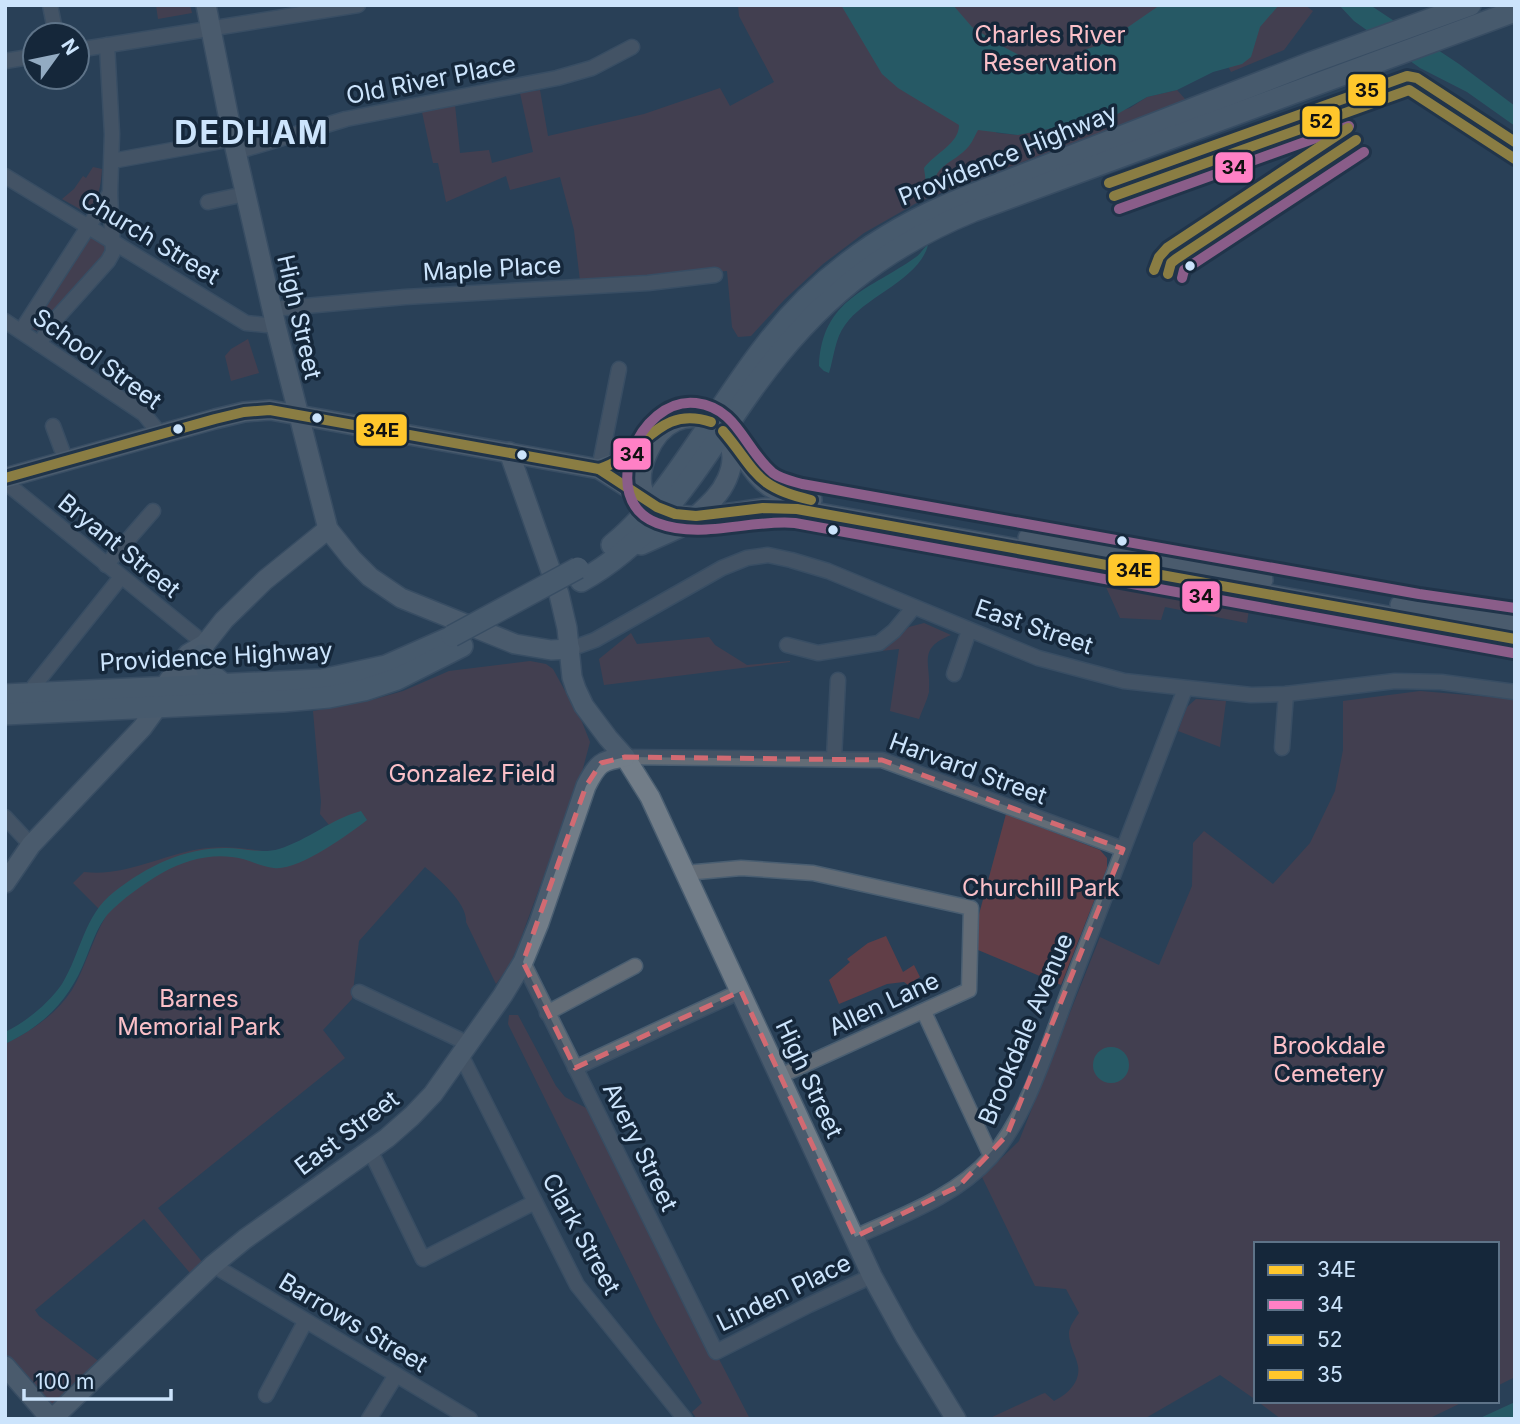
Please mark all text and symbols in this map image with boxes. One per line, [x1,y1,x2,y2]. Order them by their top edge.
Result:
park label: Charles River Reservation [974,20,1126,77]
north arrow [21,21,91,91]
text: N [56,35,83,59]
street label: Old River Place [344,49,518,110]
line badge: 35 [1347,73,1387,107]
text: 35 [1355,79,1379,102]
street label: Providence Highway [894,97,1121,212]
line badge: 52 [1301,105,1341,138]
text: 52 [1309,110,1333,133]
district label: DEDHAM [174,113,330,152]
line badge: 34 [1214,151,1254,184]
text: 34 [1221,156,1247,179]
street label: Church Street [76,185,225,290]
street label: Maple Place [422,250,562,287]
street label: High Street [271,252,328,382]
unlabelled marker [1183,259,1197,273]
street label: School Street [27,302,168,415]
unlabelled marker [310,411,324,425]
line badge: 34E [355,413,408,447]
text: 34E [363,419,399,442]
unlabelled marker [171,422,185,436]
line badge: 34 [612,437,652,471]
text: 34 [619,443,645,466]
unlabelled marker [515,448,529,462]
street label: Bryant Street [52,488,186,604]
unlabelled marker [826,523,840,537]
unlabelled marker [1115,534,1129,548]
line badge: 34E [1107,553,1161,587]
text: 34E [1116,559,1152,582]
line badge: 34 [1181,580,1221,613]
text: 34 [1188,585,1214,608]
street label: East Street [971,593,1097,660]
street label: Providence Highway [99,636,333,677]
street label: Harvard Street [886,727,1051,810]
park label: Gonzalez Field [388,759,556,788]
park label: Churchill Park [962,873,1120,902]
street label: Brookdale Avenue [972,929,1079,1129]
street label: Allen Lane [824,965,944,1042]
park label: Barnes Memorial Park [117,984,281,1041]
street label: High Street [769,1015,850,1143]
park label: Brookdale Cemetery [1272,1031,1386,1088]
street label: Avery Street [597,1078,684,1216]
street label: East Street [289,1084,405,1181]
street label: Clark Street [536,1168,627,1299]
legend [1254,1242,1499,1403]
street label: Linden Place [712,1248,856,1337]
text: 34E [1317,1257,1356,1282]
street label: Barrows Street [274,1267,433,1378]
text: 34 [1317,1292,1344,1317]
text: 52 [1317,1327,1343,1352]
scale bar [24,1358,172,1402]
text: 35 [1317,1362,1343,1387]
text: 100 m [35,1369,94,1394]

